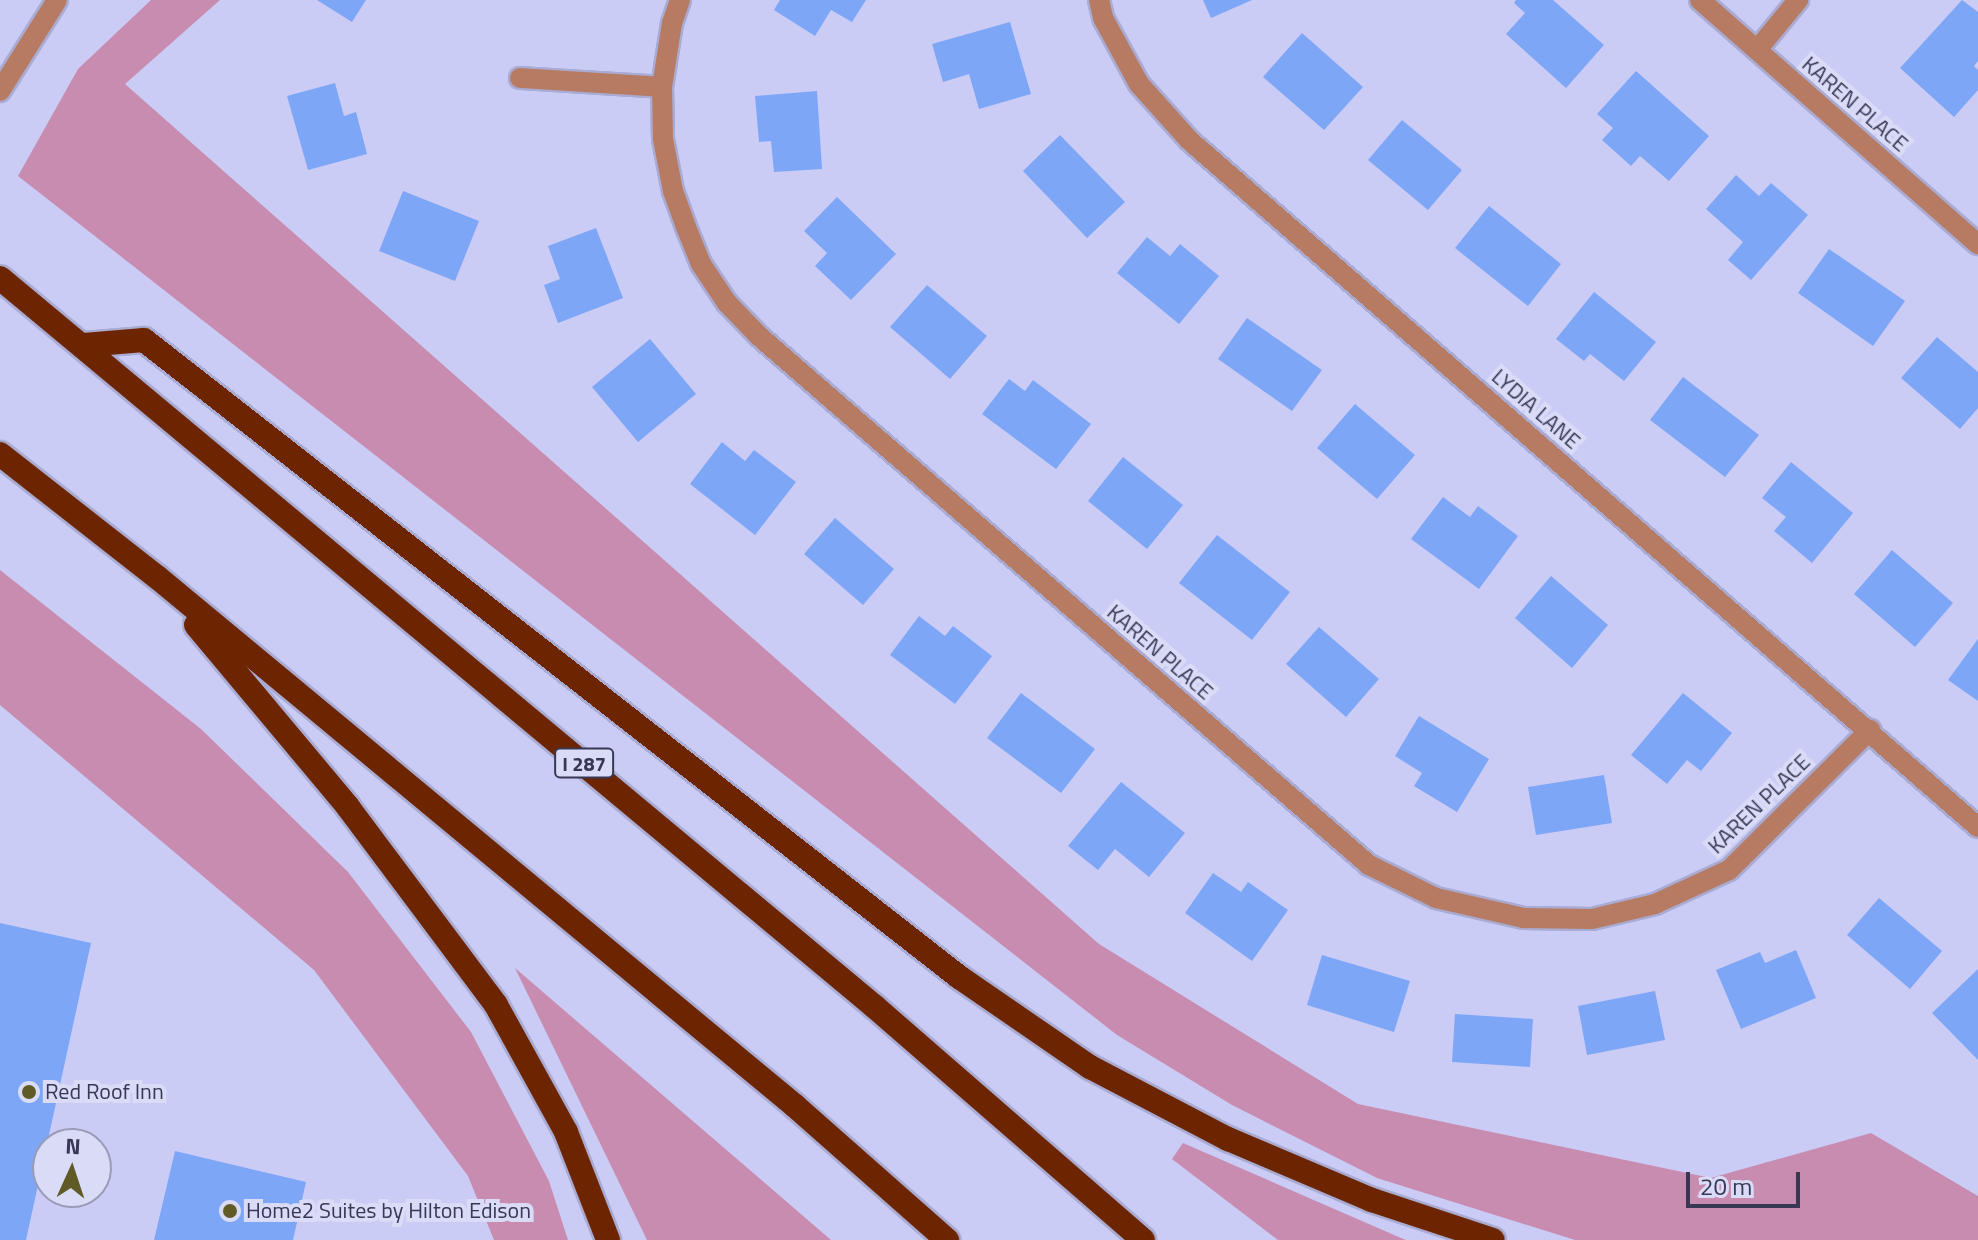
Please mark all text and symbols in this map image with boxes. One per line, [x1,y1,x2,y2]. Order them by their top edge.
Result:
street label: KAREN PLACE [1797,51,1913,157]
street label: LYDIA LANE [1486,363,1586,455]
street label: KAREN PLACE [1102,599,1218,705]
road number: I 287 [554,747,614,779]
street label: KAREN PLACE [1702,749,1816,859]
place label: Red Roof Inn [45,1079,164,1105]
marker: Red Roof Inn [20,1083,38,1101]
north arrow [32,1128,112,1208]
text: N [65,1129,82,1163]
scale bar [1690,1156,1804,1206]
text: 20 m [1700,1168,1752,1204]
place label: Home2 Suites by Hilton Edison [246,1198,531,1224]
marker: Home2 Suites by Hilton Edison [221,1202,239,1220]

